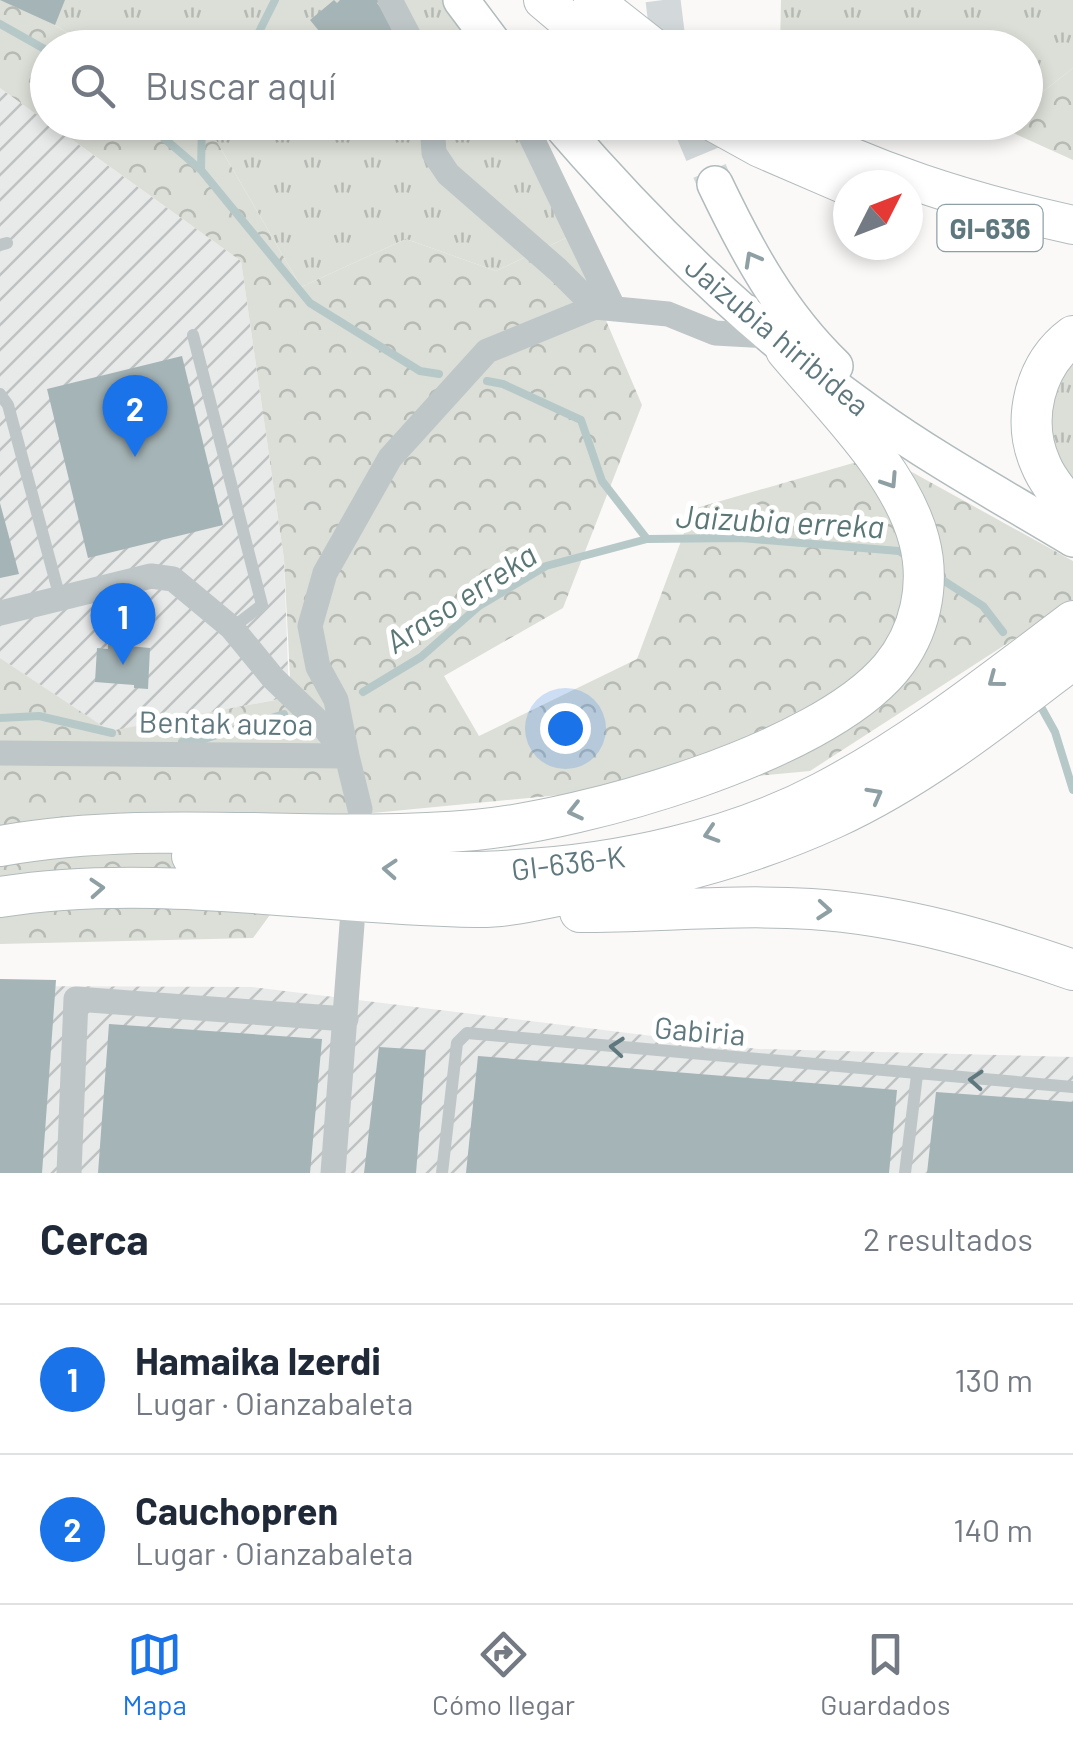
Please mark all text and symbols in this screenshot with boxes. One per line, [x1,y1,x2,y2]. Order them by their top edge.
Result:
search box [30,30,1043,140]
icon: search [65,58,120,113]
text: Buscar aquí [145,62,336,108]
north arrow [833,170,923,260]
road number: GI-636 [938,205,1042,251]
street label: Jaizubia hiribidea [679,248,877,422]
one-way arrow [745,252,765,270]
pin: 2 [102,374,168,457]
one-way arrow [878,470,897,488]
water label: Jaizubia erreka [675,496,885,544]
water label: Araso erreka [377,534,543,660]
pin: 1 [90,582,156,665]
one-way arrow [988,668,1006,685]
street label: Bentak auzoa [138,702,314,742]
your location [540,703,591,754]
one-way arrow [865,788,883,808]
one-way arrow [567,799,584,820]
one-way arrow [704,823,721,843]
street label: GI-636-K [509,837,627,887]
one-way arrow [382,859,398,881]
one-way arrow [89,878,105,899]
one-way arrow [816,899,832,921]
street label: Gabiria [653,1008,747,1052]
one-way arrow [609,1037,625,1058]
one-way arrow [967,1069,983,1091]
text: Cerca [40,1213,149,1263]
text: 2 resultados [863,1219,1033,1257]
text: Hamaika Izerdi [135,1337,381,1383]
text: 1 [67,1360,78,1398]
text: 130 m [954,1360,1033,1398]
text: Lugar · Oianzabaleta [135,1383,413,1421]
text: Cauchopren [135,1487,338,1533]
text: 2 [64,1510,81,1548]
text: 140 m [953,1510,1033,1548]
text: Lugar · Oianzabaleta [135,1533,413,1571]
tab: Mapa [123,1627,187,1721]
tab: Cómo llegar [432,1627,575,1721]
tab: Guardados [820,1627,950,1721]

